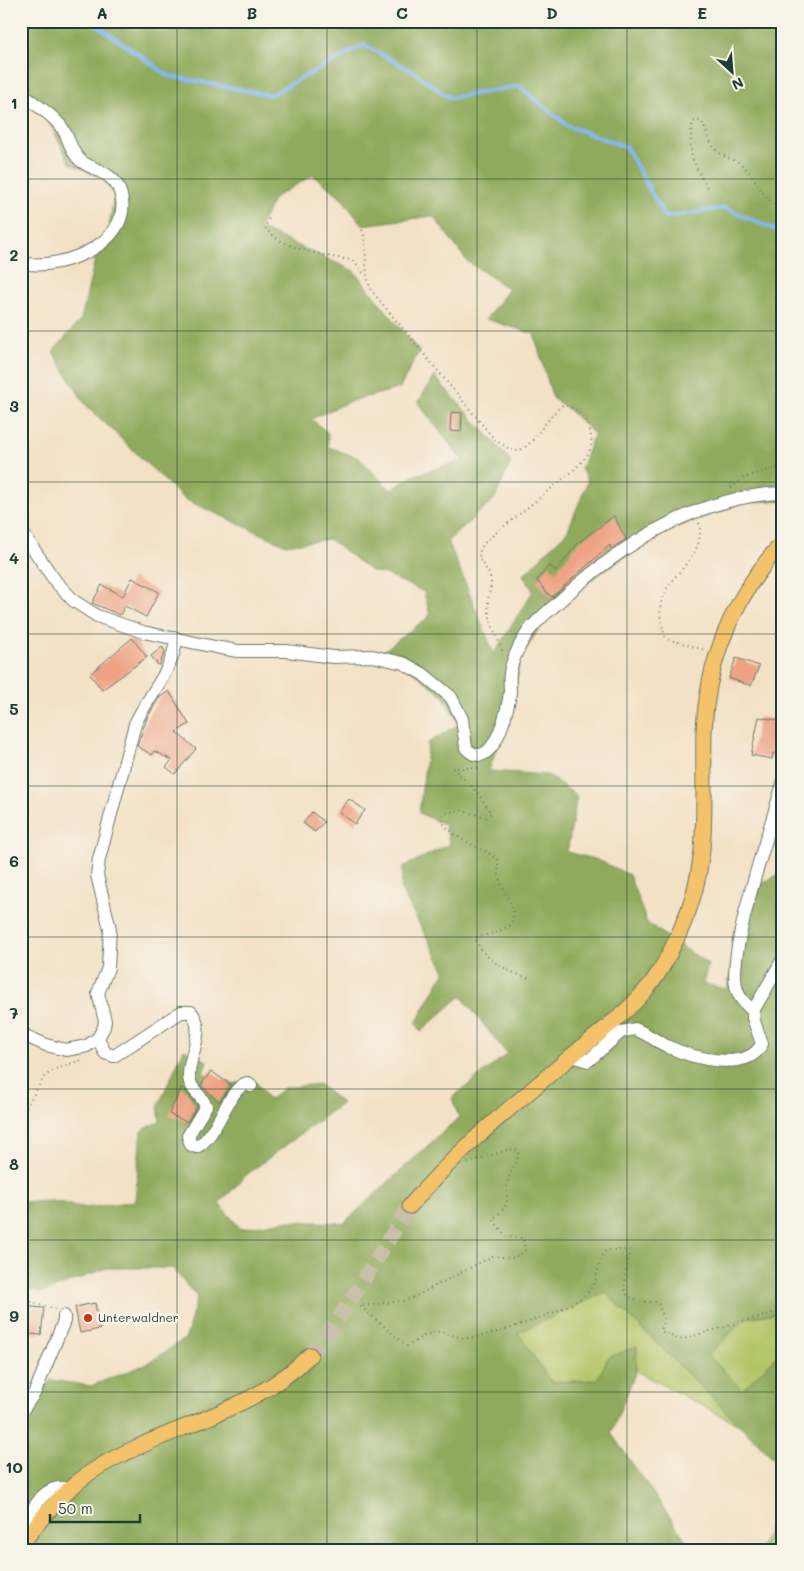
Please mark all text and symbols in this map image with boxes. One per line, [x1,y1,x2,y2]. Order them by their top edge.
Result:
text: A [96,2,108,23]
text: B [247,2,257,23]
text: C [396,2,408,23]
text: D [546,2,558,23]
text: E [697,2,707,23]
north arrow [706,48,756,98]
text: N [729,73,747,95]
text: 1 [10,92,18,113]
text: 2 [10,244,19,265]
text: 3 [9,395,19,416]
text: 4 [9,547,19,568]
text: 5 [9,698,19,719]
text: 6 [9,850,19,871]
text: 7 [10,1002,19,1023]
text: 8 [9,1153,19,1174]
text: 9 [9,1305,19,1326]
place label: Unterwaldner [98,1309,179,1325]
marker: Unterwaldner [82,1312,94,1324]
text: 10 [5,1456,23,1477]
scale bar [50,1491,140,1523]
text: 50 m [58,1498,93,1518]

